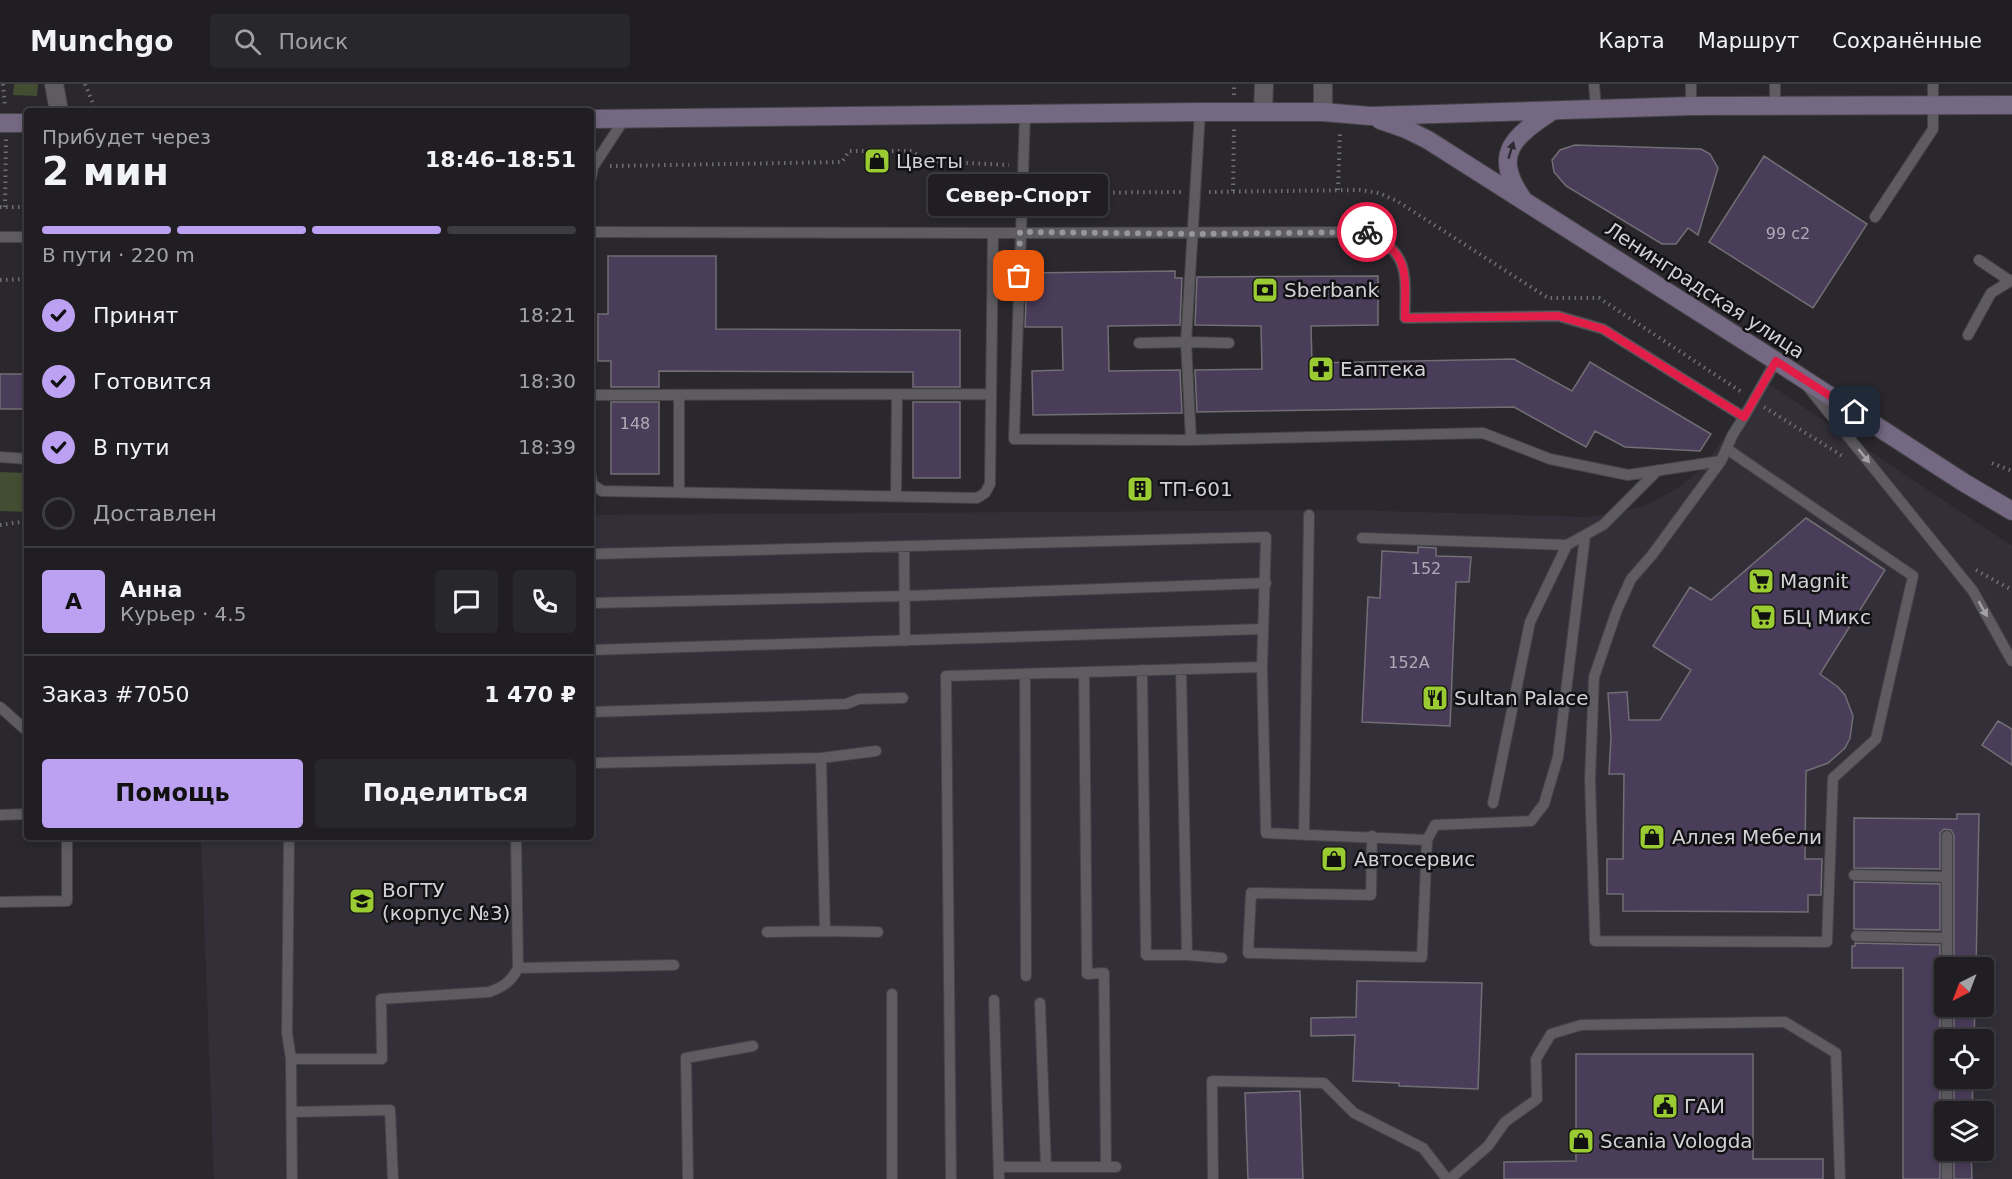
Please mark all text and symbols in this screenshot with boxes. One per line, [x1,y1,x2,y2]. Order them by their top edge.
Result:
search box [210,14,630,68]
text: Munchgo [30,25,174,58]
icon: search [231,25,264,58]
text: Поиск [279,29,348,54]
text: Карта [1599,29,1665,53]
text: Маршрут [1698,29,1799,53]
text: Сохранённые [1832,29,1982,53]
text: Прибудет через [42,125,211,149]
one-way arrow [1507,141,1517,159]
shop icon: Цветы [862,146,892,176]
text: 18:46–18:51 [425,147,576,172]
text: 2 мин [42,149,169,194]
place label: Цветы [896,149,963,173]
callout: Север-Спорт [929,174,1109,216]
text: Север-Спорт [945,183,1091,207]
courier [1337,202,1397,262]
icon: bike [1351,216,1384,249]
street label: Ленинградская улица [1601,216,1809,364]
house number: 99 с2 [1766,224,1810,243]
text: В пути · 220 m [42,243,195,267]
pin [993,250,1044,301]
icon: bag [1002,259,1035,292]
bank icon: Sberbank [1250,275,1280,305]
place label: Sberbank [1284,278,1380,302]
icon: check [42,299,75,332]
text: Принят [93,303,178,328]
text: 18:21 [518,303,576,327]
pharmacy icon: Еаптека [1306,354,1336,384]
place label: Еаптека [1340,357,1426,381]
icon: check [42,365,75,398]
text: Готовится [93,369,212,394]
text: 18:30 [518,369,576,393]
pin [1829,386,1880,437]
icon: home [1838,395,1871,428]
house number: 148 [620,414,650,433]
icon: check [42,431,75,464]
text: В пути [93,435,170,460]
text: 18:39 [518,435,576,459]
one-way arrow [1857,448,1869,463]
building icon: ТП-601 [1125,474,1155,504]
place label: ТП-601 [1159,477,1233,501]
text: Доставлен [93,501,217,526]
house number: 152 [1411,559,1441,578]
supermarket icon: Magnit [1746,566,1776,596]
place label: Magnit [1780,569,1848,593]
button: chat [435,570,498,633]
button: phone [513,570,576,633]
text: Анна [120,577,182,602]
text: А [65,589,82,614]
one-way arrow [1978,601,1988,618]
text: Курьер · 4.5 [120,602,246,626]
supermarket icon: БЦ Микс [1748,602,1778,632]
place label: БЦ Микс [1782,605,1871,629]
house number: 152А [1388,653,1430,672]
text: Заказ #7050 [42,682,189,707]
text: 1 470 ₽ [484,682,576,707]
restaurant icon: Sultan Palace [1420,683,1450,713]
place label: Sultan Palace [1454,686,1589,710]
button: Помощь [42,759,303,828]
button: Поделиться [315,759,576,828]
shop icon: Аллея Мебели [1637,822,1667,852]
place label: Аллея Мебели [1672,825,1822,849]
shop icon: Автосервис [1319,844,1349,874]
place label: Автосервис [1354,847,1475,871]
place label: ВоГТУ (корпус №3) [382,878,510,925]
school or university icon: ВоГТУ (корпус №3) [347,886,377,916]
north arrow [1934,957,1994,1017]
map controls [1934,957,1994,1161]
button: locate [1934,1029,1994,1089]
public building icon: ГАИ [1650,1091,1680,1121]
place label: ГАИ [1684,1094,1725,1118]
button: layers [1934,1101,1994,1161]
shop icon: Scania Vologda [1566,1126,1596,1156]
place label: Scania Vologda [1600,1129,1753,1153]

